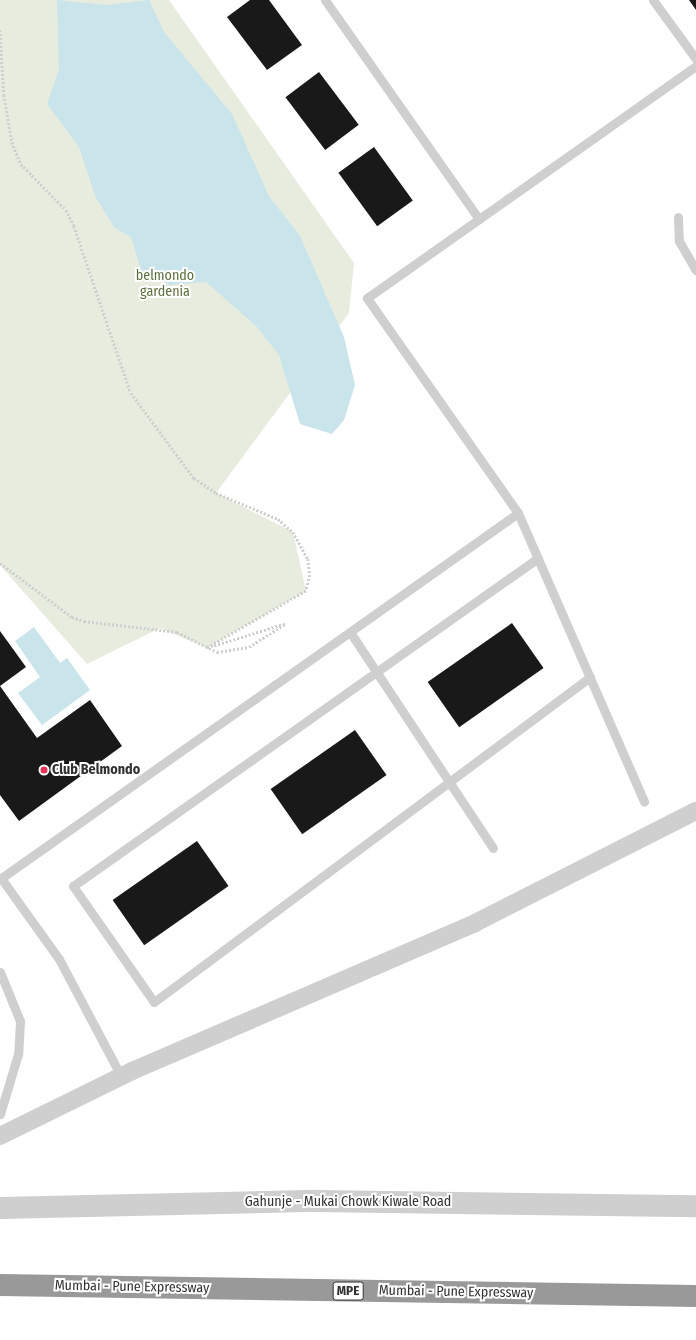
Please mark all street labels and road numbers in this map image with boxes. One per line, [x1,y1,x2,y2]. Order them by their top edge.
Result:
street label: Gahunje - Mukai Chowk Kiwale Road [245,1194,451,1210]
street label: Mumbai - Pune Expressway [55,1277,209,1297]
road number: MPE [332,1280,364,1302]
street label: Mumbai - Pune Expressway [379,1282,533,1302]

